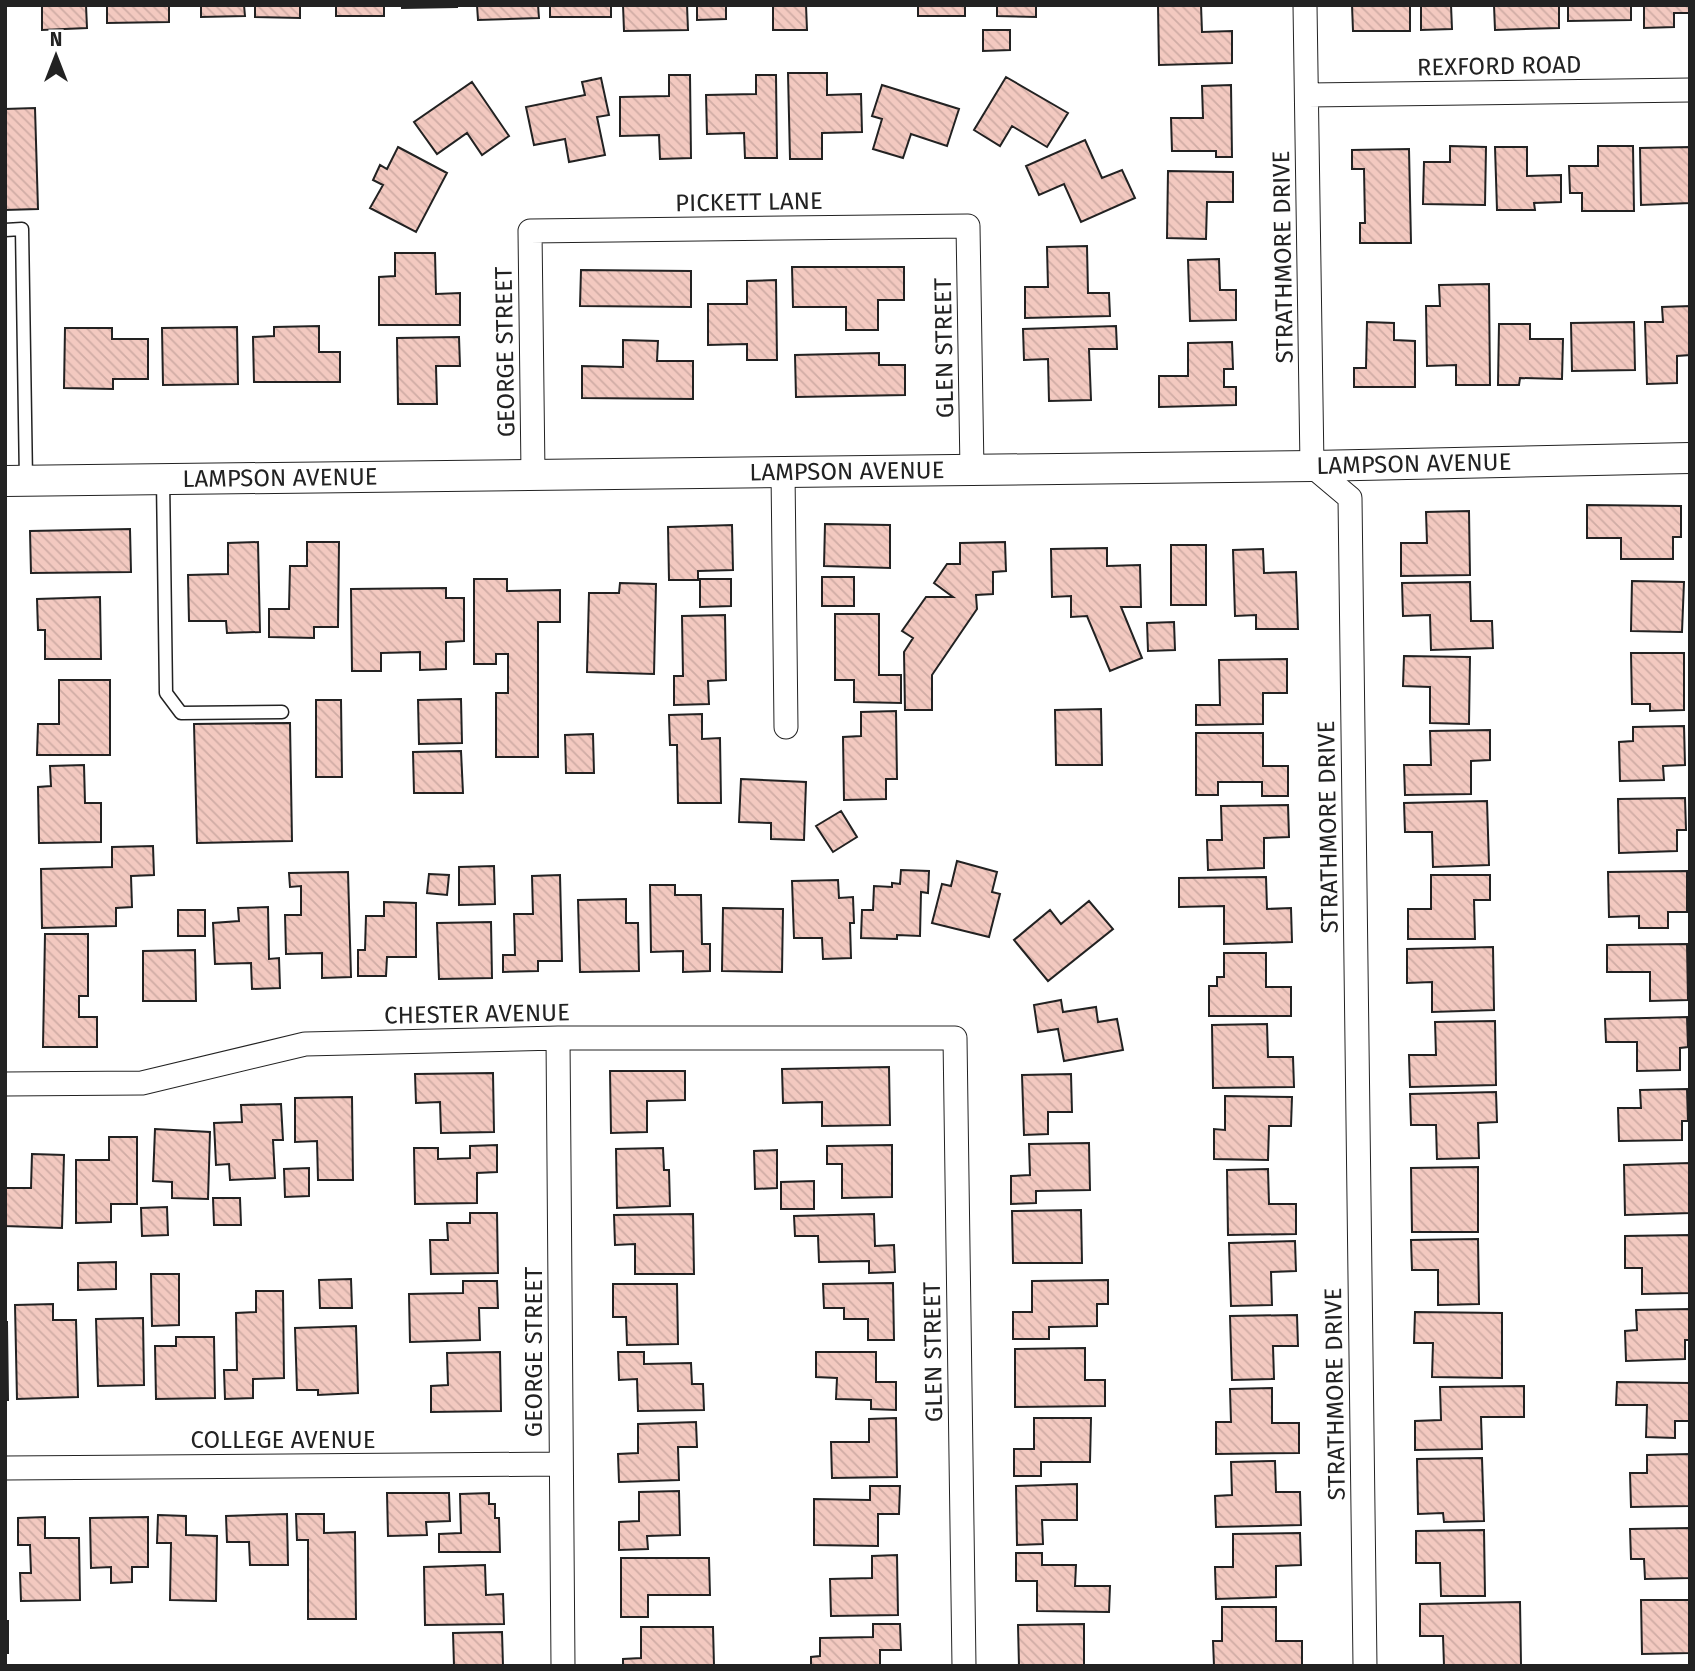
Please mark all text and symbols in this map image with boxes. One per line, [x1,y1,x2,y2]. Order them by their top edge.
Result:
north arrow [21,21,91,91]
text: N [50,28,62,51]
street label: REXFORD ROAD [1417,51,1581,81]
street label: STRATHMORE DRIVE [1267,150,1299,364]
street label: PICKETT LANE [675,187,823,217]
street label: GEORGE STREET [490,266,520,437]
street label: GLEN STREET [929,277,959,418]
street label: LAMPSON AVENUE [1316,448,1512,480]
street label: LAMPSON AVENUE [749,456,945,486]
street label: LAMPSON AVENUE [182,463,378,493]
street label: STRATHMORE DRIVE [1312,720,1344,934]
street label: CHESTER AVENUE [384,998,570,1030]
street label: GEORGE STREET [520,1266,548,1437]
street label: GLEN STREET [918,1281,948,1422]
street label: STRATHMORE DRIVE [1319,1287,1351,1501]
street label: COLLEGE AVENUE [190,1426,376,1454]

